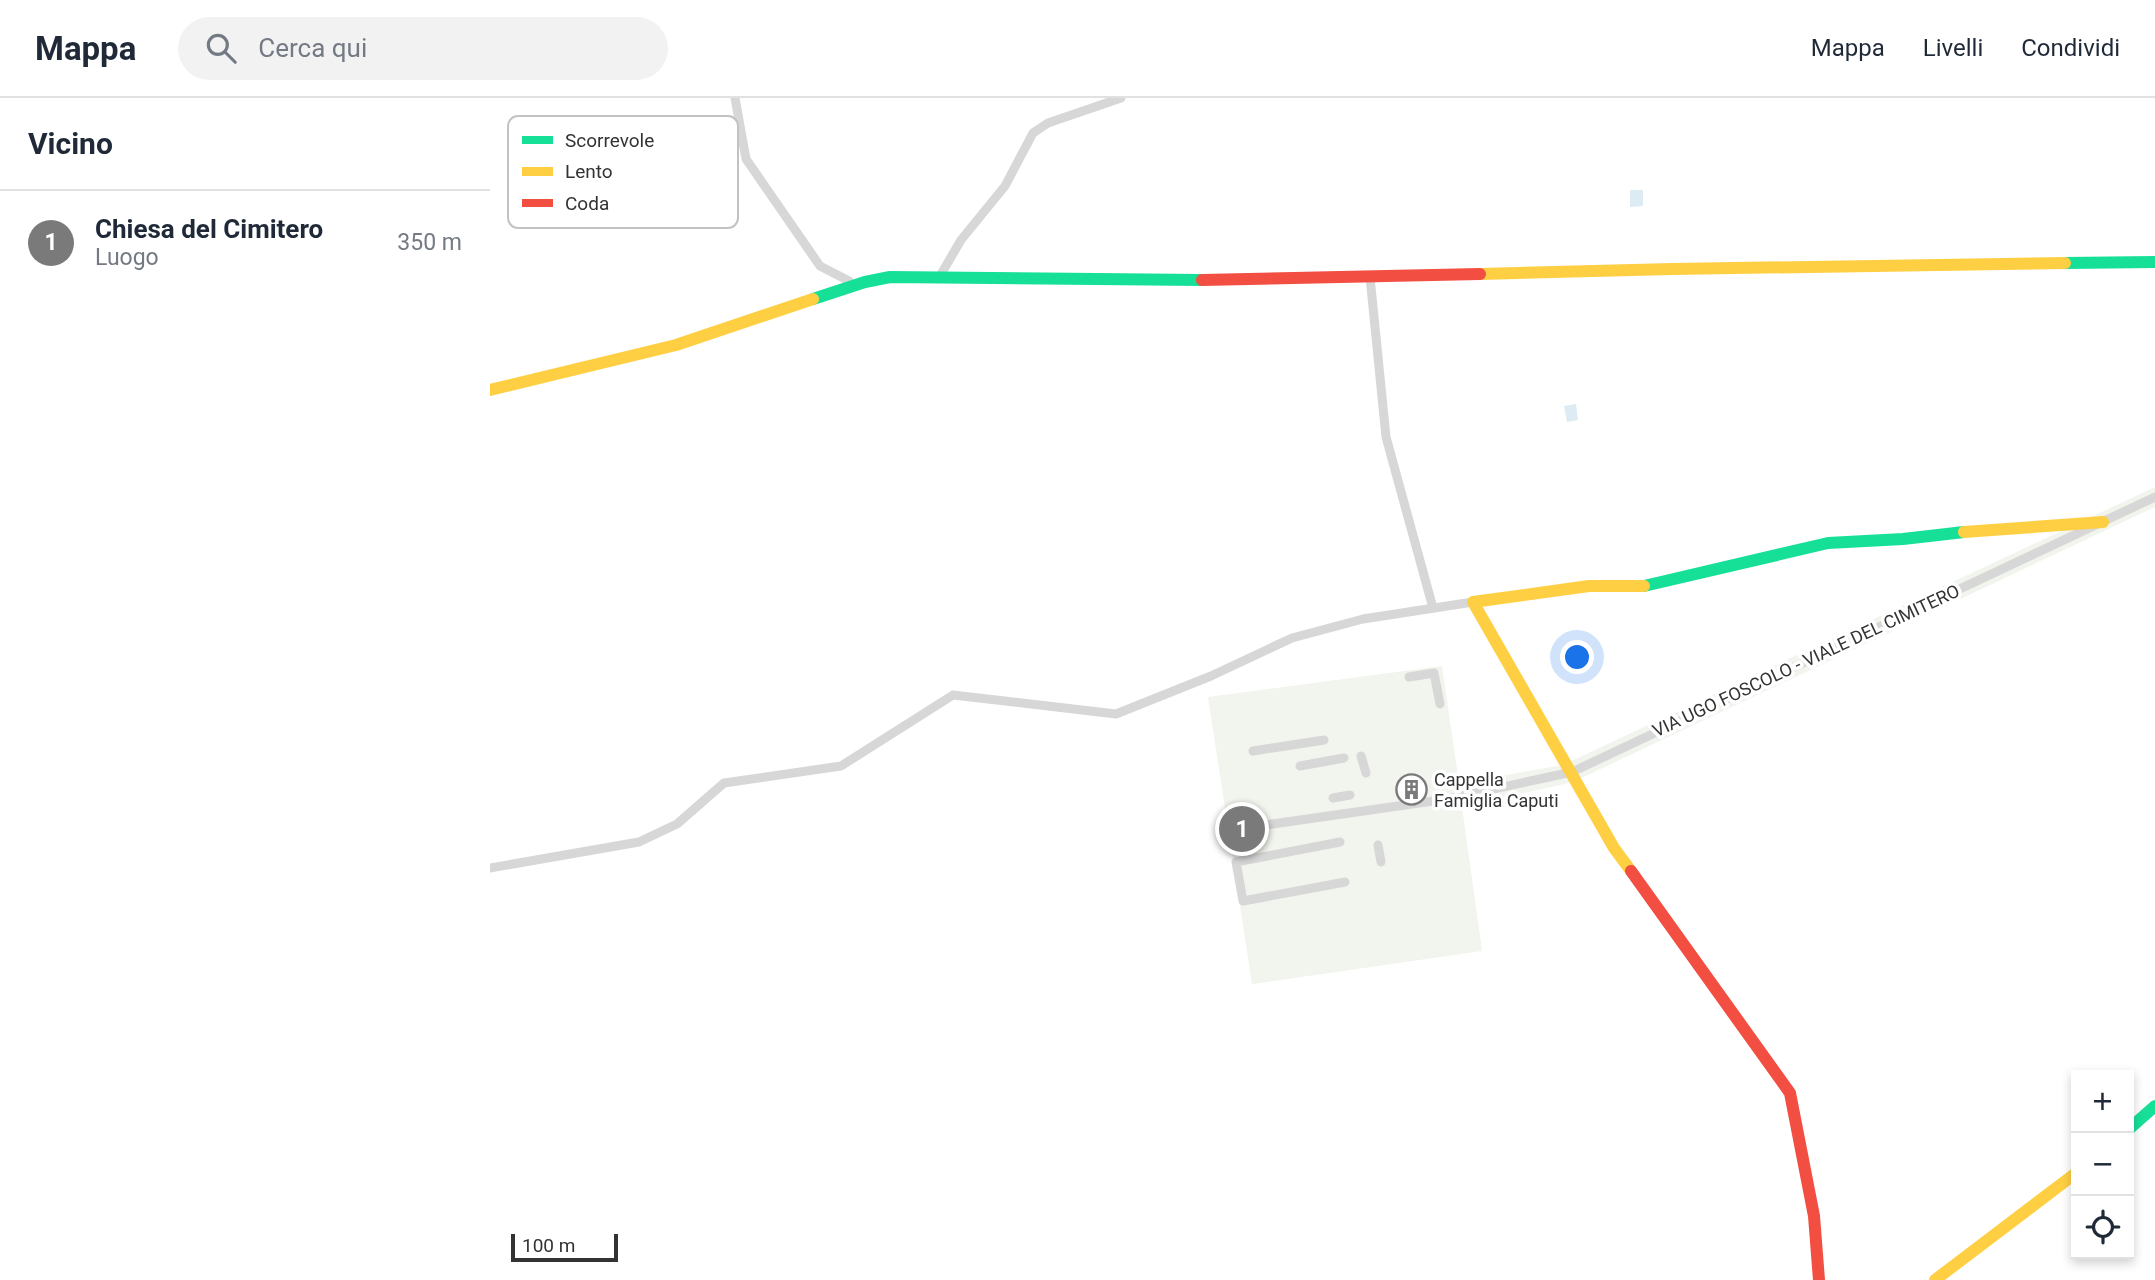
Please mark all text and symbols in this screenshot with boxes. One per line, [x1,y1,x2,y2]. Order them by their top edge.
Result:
search box [178,17,668,80]
text: Mappa [35,29,136,68]
icon: search [202,29,240,67]
text: Cerca qui [258,33,367,63]
text: Mappa [1811,34,1885,62]
text: Livelli [1923,34,1983,62]
text: Condividi [2021,34,2120,62]
legend [508,116,738,228]
text: Vicino [28,126,113,161]
text: Scorrevole [565,129,654,152]
text: Lento [565,160,613,183]
text: Coda [565,192,609,215]
text: Chiesa del Cimitero [95,214,323,244]
text: 1 [44,229,58,256]
text: 350 m [397,229,462,256]
text: Luogo [95,244,159,271]
street label: VIA UGO FOSCOLO - VIALE DEL CIMITERO [1649,580,1963,741]
your location [1560,640,1594,674]
place label: Cappella Famiglia Caputi [1434,769,1559,811]
building icon: Cappella Famiglia Caputi [1394,773,1428,807]
pin: 1 [1219,803,1265,855]
map controls [2071,1070,2134,1259]
button: + [2071,1070,2134,1133]
button: − [2071,1133,2134,1196]
button: locate [2071,1196,2134,1259]
scale bar [511,1231,618,1263]
text: 100 m [522,1234,575,1257]

